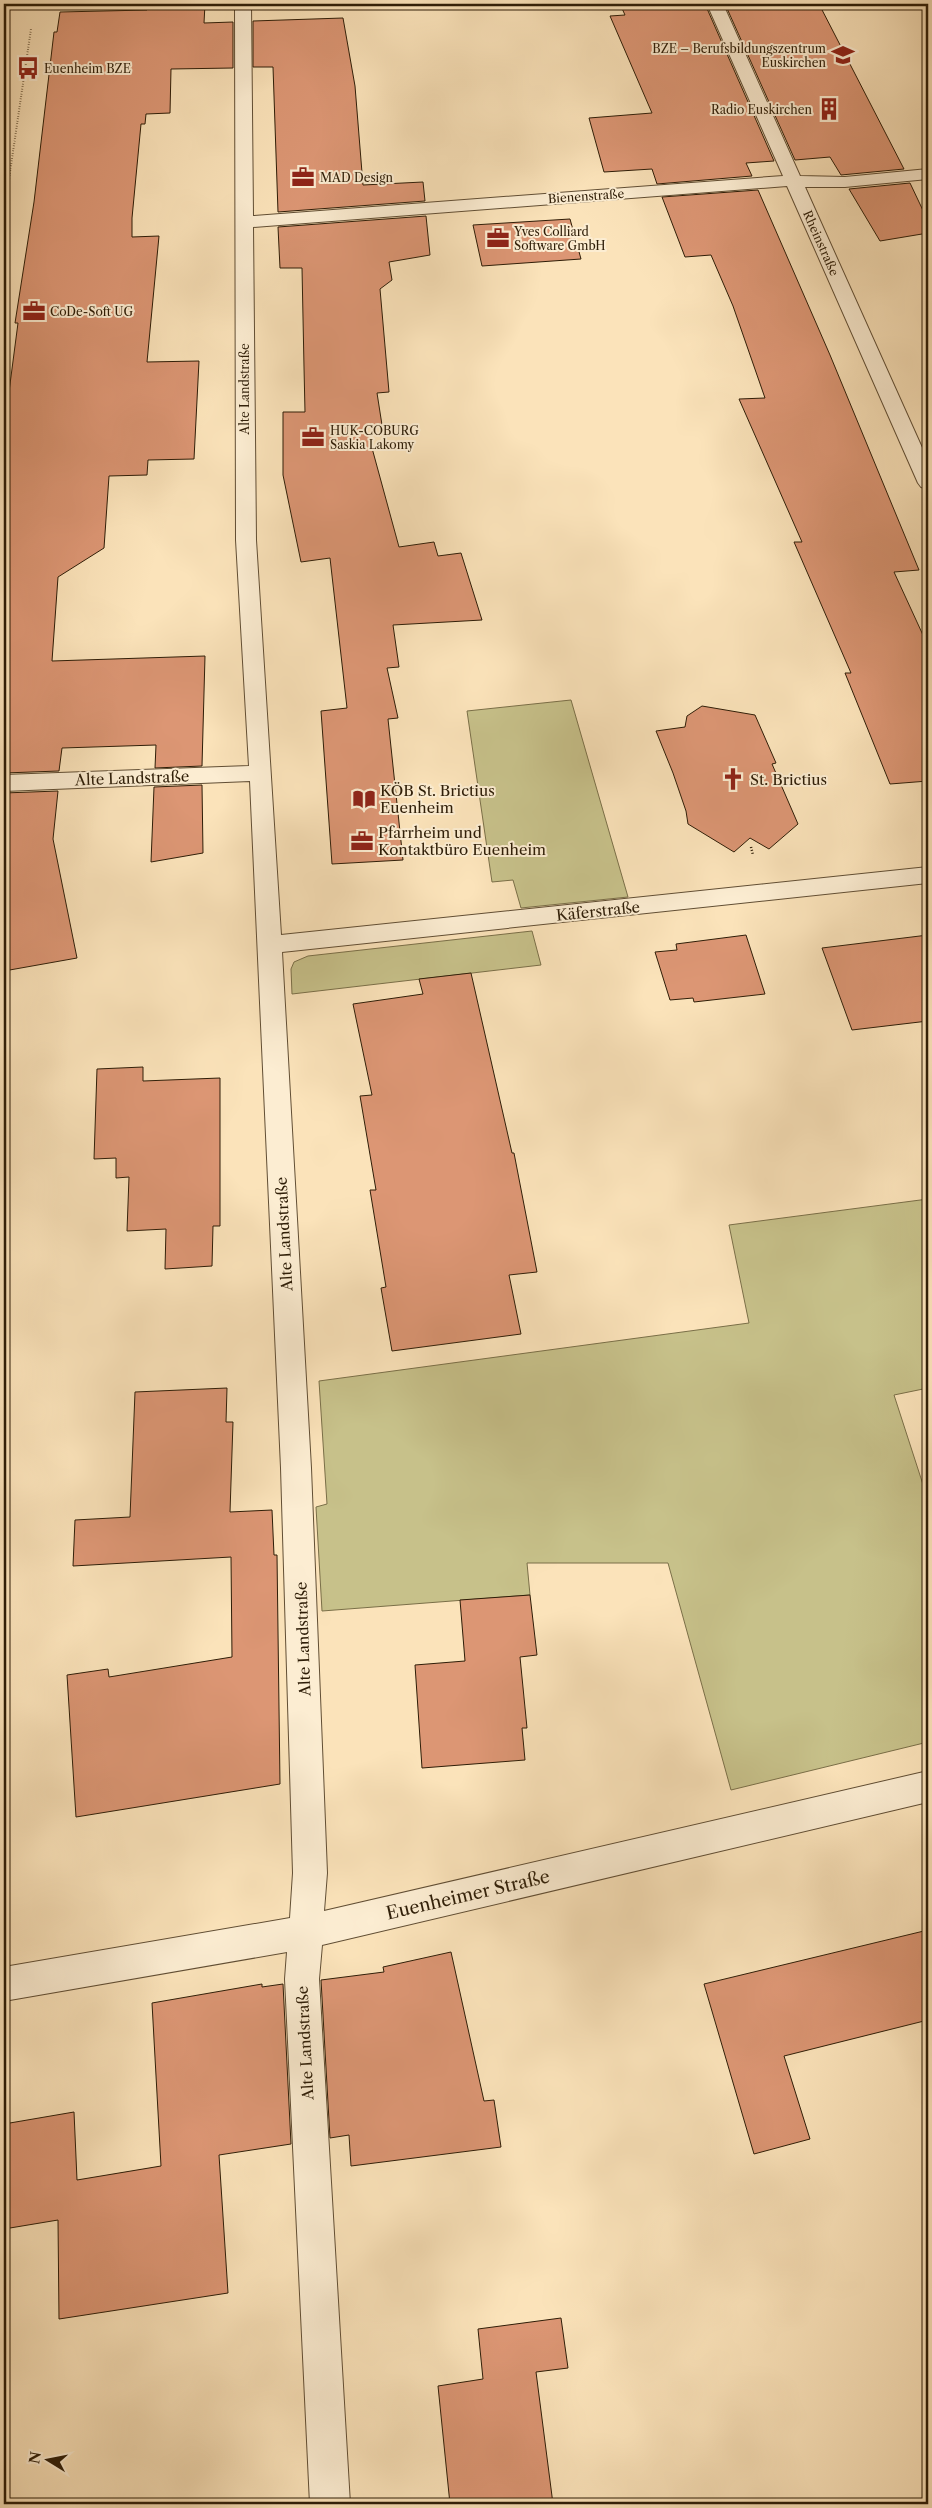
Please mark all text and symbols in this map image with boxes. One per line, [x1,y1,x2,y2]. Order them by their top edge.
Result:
place label: BZE – Berufsbildungszentrum Euskirchen [652,41,826,70]
school or university icon: BZE – Berufsbildungszentrum Euskirchen [830,42,856,68]
bus stop icon: Euenheim BZE [15,55,41,81]
place label: Euenheim BZE [44,61,131,76]
building icon: Radio Euskirchen [816,96,842,122]
place label: Radio Euskirchen [711,102,812,117]
office icon: MAD Design [290,164,316,190]
place label: MAD Design [320,170,394,185]
street label: Bienenstraße [547,186,625,206]
street label: Rheinstraße [800,208,842,278]
place label: Yves Colliard Software GmbH [513,224,606,253]
office icon: Yves Colliard Software GmbH [485,225,511,251]
office icon: CoDe-Soft UG [21,298,47,324]
place label: CoDe-Soft UG [50,304,133,319]
street label: Alte Landstraße [237,343,252,436]
place label: HUK-COBURG Saskia Lakomy [330,423,419,452]
office icon: HUK-COBURG Saskia Lakomy [300,424,326,450]
church icon: St. Brictius [720,766,746,792]
street label: Alte Landstraße [74,767,189,790]
place label: St. Brictius [750,770,827,789]
place label: KÖB St. Brictius Euenheim [380,781,495,817]
library icon: KÖB St. Brictius Euenheim [351,786,377,812]
place label: Pfarrheim und Kontaktbüro Euenheim [378,823,546,859]
office icon: Pfarrheim und Kontaktbüro Euenheim [349,828,375,854]
street label: Käferstraße [555,897,641,925]
street label: Alte Landstraße [272,1176,297,1293]
street label: Alte Landstraße [292,1582,315,1697]
street label: Euenheimer Straße [384,1865,552,1925]
street label: Alte Landstraße [293,1985,318,2102]
north arrow [22,2436,72,2486]
text: N [25,2450,45,2465]

